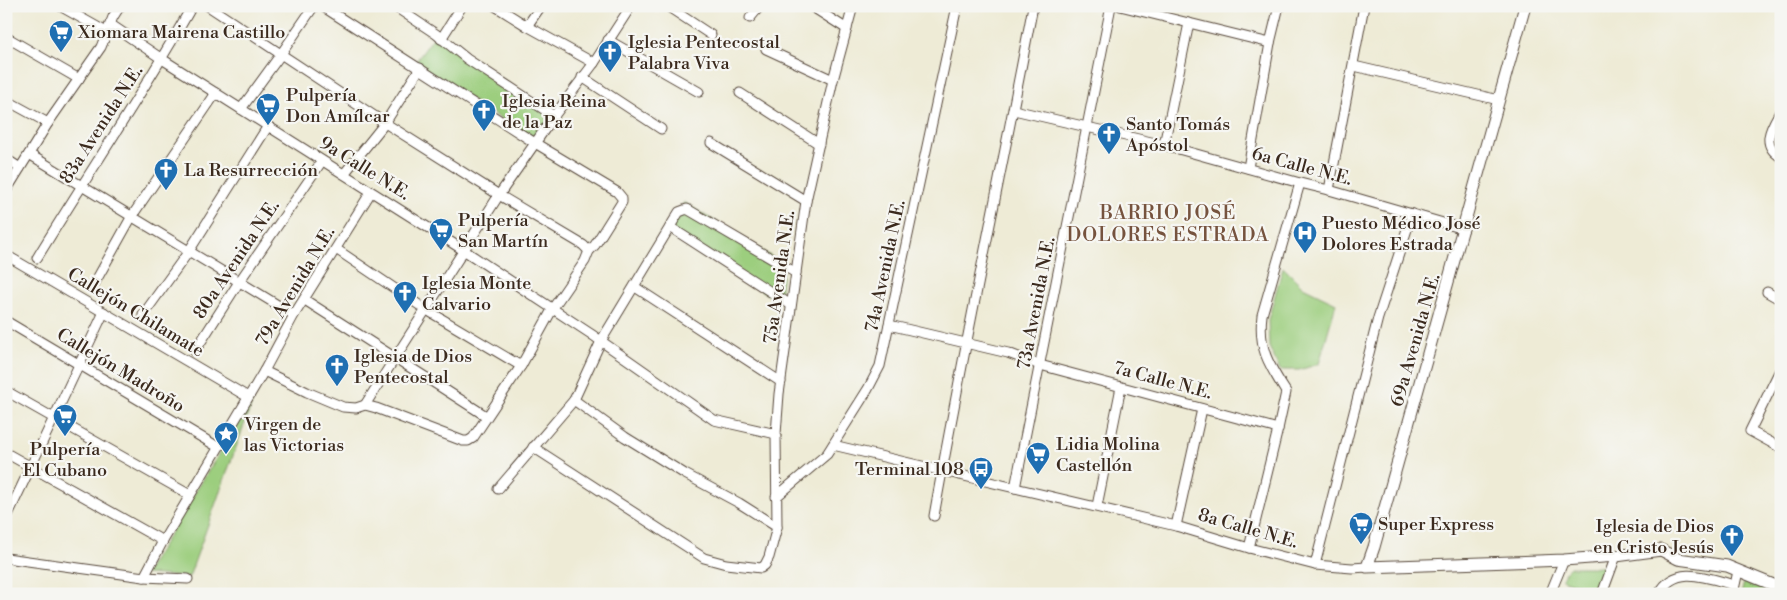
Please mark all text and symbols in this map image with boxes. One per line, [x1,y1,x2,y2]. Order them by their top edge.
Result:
supermarket icon: Xiomara Mairena Castillo [48,19,74,53]
place label: Xiomara Mairena Castillo [77,21,285,44]
place label: Iglesia Pentecostal Palabra Viva [628,31,781,75]
church icon: Iglesia Pentecostal Palabra Viva [597,39,623,73]
street label: 83a Avenida N.E. [55,61,148,188]
place label: Pulpería Don Amílcar [286,84,390,128]
place label: Iglesia Reina de la Paz [502,90,607,134]
supermarket icon: Pulpería Don Amílcar [255,92,281,126]
church icon: Iglesia Reina de la Paz [471,98,497,132]
place label: Santo Tomás Apóstol [1125,113,1230,157]
church icon: Santo Tomás Apóstol [1096,121,1122,155]
street label: 9a Calle N.E. [315,131,414,205]
street label: 6a Calle N.E. [1249,142,1354,191]
church icon: La Resurrección [153,157,179,191]
place label: La Resurrección [184,159,318,182]
street label: 80a Avenida N.E. [188,195,285,323]
street label: 74a Avenida N.E. [860,198,911,334]
district label: BARRIO JOSÉ DOLORES ESTRADA [1066,200,1270,247]
place label: Pulpería San Martín [458,209,548,253]
street label: 75a Avenida N.E. [759,209,800,345]
place label: Puesto Médico José Dolores Estrada [1322,212,1481,256]
supermarket icon: Pulpería San Martín [428,217,454,251]
hospital icon: Puesto Médico José Dolores Estrada [1292,220,1318,254]
street label: 79a Avenida N.E. [251,222,340,350]
street label: 73a Avenida N.E. [1012,235,1061,371]
street label: Callejón Chilamate [63,263,208,362]
street label: 69a Avenida N.E. [1385,271,1446,409]
place label: Iglesia Monte Calvario [422,272,531,316]
church icon: Iglesia Monte Calvario [392,280,418,314]
street label: Callejón Madroño [52,323,189,418]
place label: Iglesia de Dios Pentecostal [354,345,472,389]
church icon: Iglesia de Dios Pentecostal [324,353,350,387]
street label: 7a Calle N.E. [1111,356,1215,405]
supermarket icon: Pulpería El Cubano [52,403,78,437]
place label: Virgen de las Victorias [243,413,344,457]
place icon: Virgen de las Victorias [213,421,239,455]
place label: Lidia Molina Castellón [1056,433,1161,477]
place label: Pulpería El Cubano [23,438,107,482]
supermarket icon: Lidia Molina Castellón [1025,441,1051,475]
bus stop icon: Terminal 108 [968,456,994,490]
place label: Terminal 108 [855,458,964,481]
street label: 8a Calle N.E. [1195,503,1300,554]
supermarket icon: Super Express [1348,511,1374,545]
place label: Super Express [1378,513,1494,536]
place label: Iglesia de Dios en Cristo Jesús [1593,515,1714,559]
church icon: Iglesia de Dios en Cristo Jesús [1719,523,1745,557]

